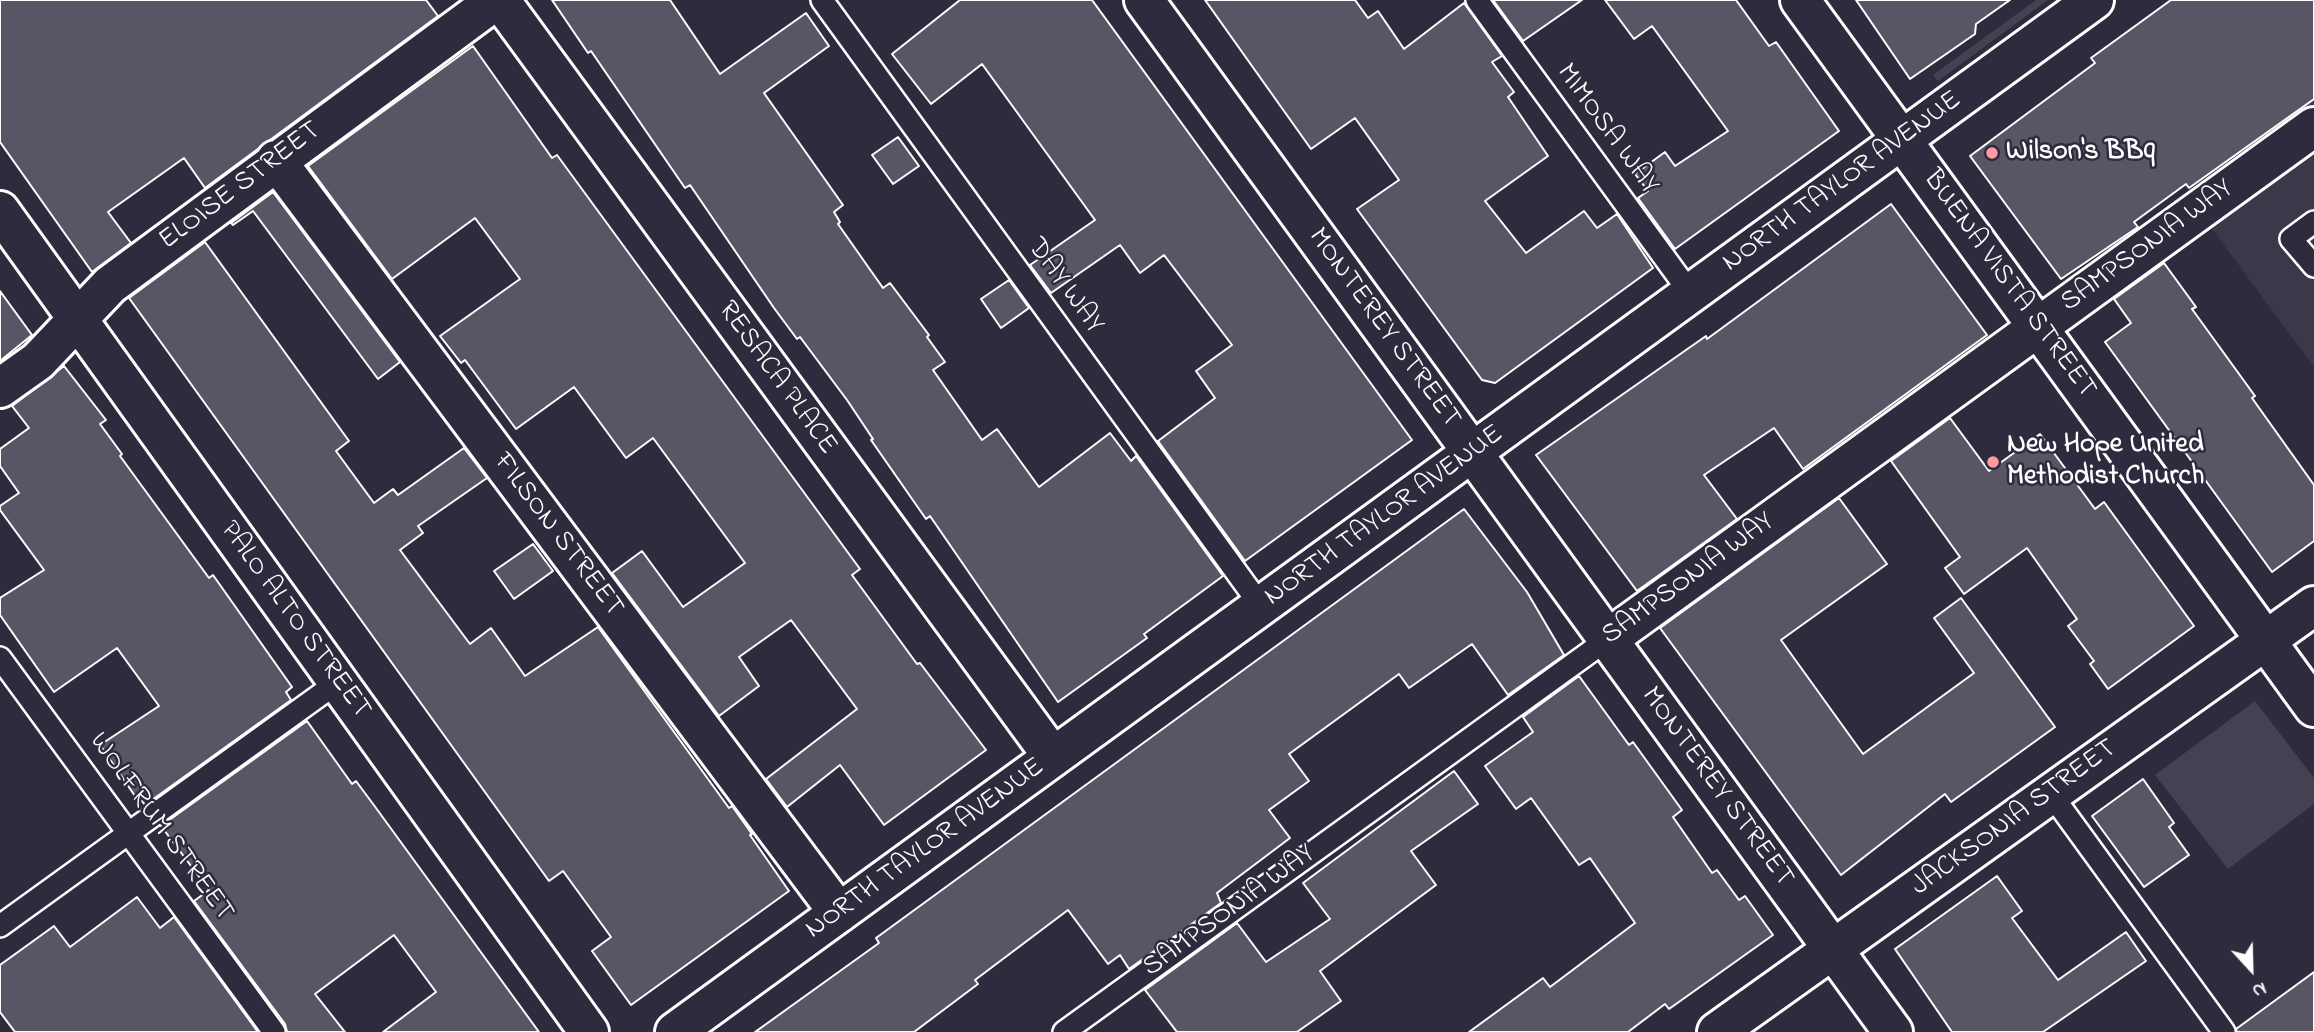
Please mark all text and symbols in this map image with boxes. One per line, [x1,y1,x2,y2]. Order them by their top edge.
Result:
street label: MIMOSA WAY [1547,58,1665,202]
street label: NORTH TAYLOR AVENUE [1717,85,1969,281]
street label: ELOISE STREET [154,115,328,259]
place label: Wilson's BBq [2006,136,2155,170]
marker: Wilson's BBq [1984,145,2000,161]
street label: BUENA VISTA STREET [1914,164,2102,406]
street label: SAMPSONIA WAY [2055,173,2241,321]
street label: MONTEREY STREET [1299,222,1467,436]
street label: DAY WAY [1018,233,1110,341]
street label: RESACA PLACE [709,296,843,462]
street label: NORTH TAYLOR AVENUE [1259,419,1511,615]
place label: New Hope United Methodist Church [2007,429,2204,495]
street label: FILSON STREET [484,447,630,625]
marker: New Hope United Methodist Church [1985,454,2001,470]
street label: SAMPSONIA WAY [1596,506,1782,654]
street label: PALO ALTO STREET [211,516,377,726]
street label: MONTEREY STREET [1632,681,1800,895]
street label: WOLFRUM STREET [80,727,240,929]
street label: JACKSONIA STREET [1906,733,2124,905]
street label: NORTH TAYLOR AVENUE [800,752,1052,948]
street label: SAMPSONIA WAY [1137,838,1323,986]
north arrow [2216,934,2286,1004]
text: N [2248,974,2270,1004]

